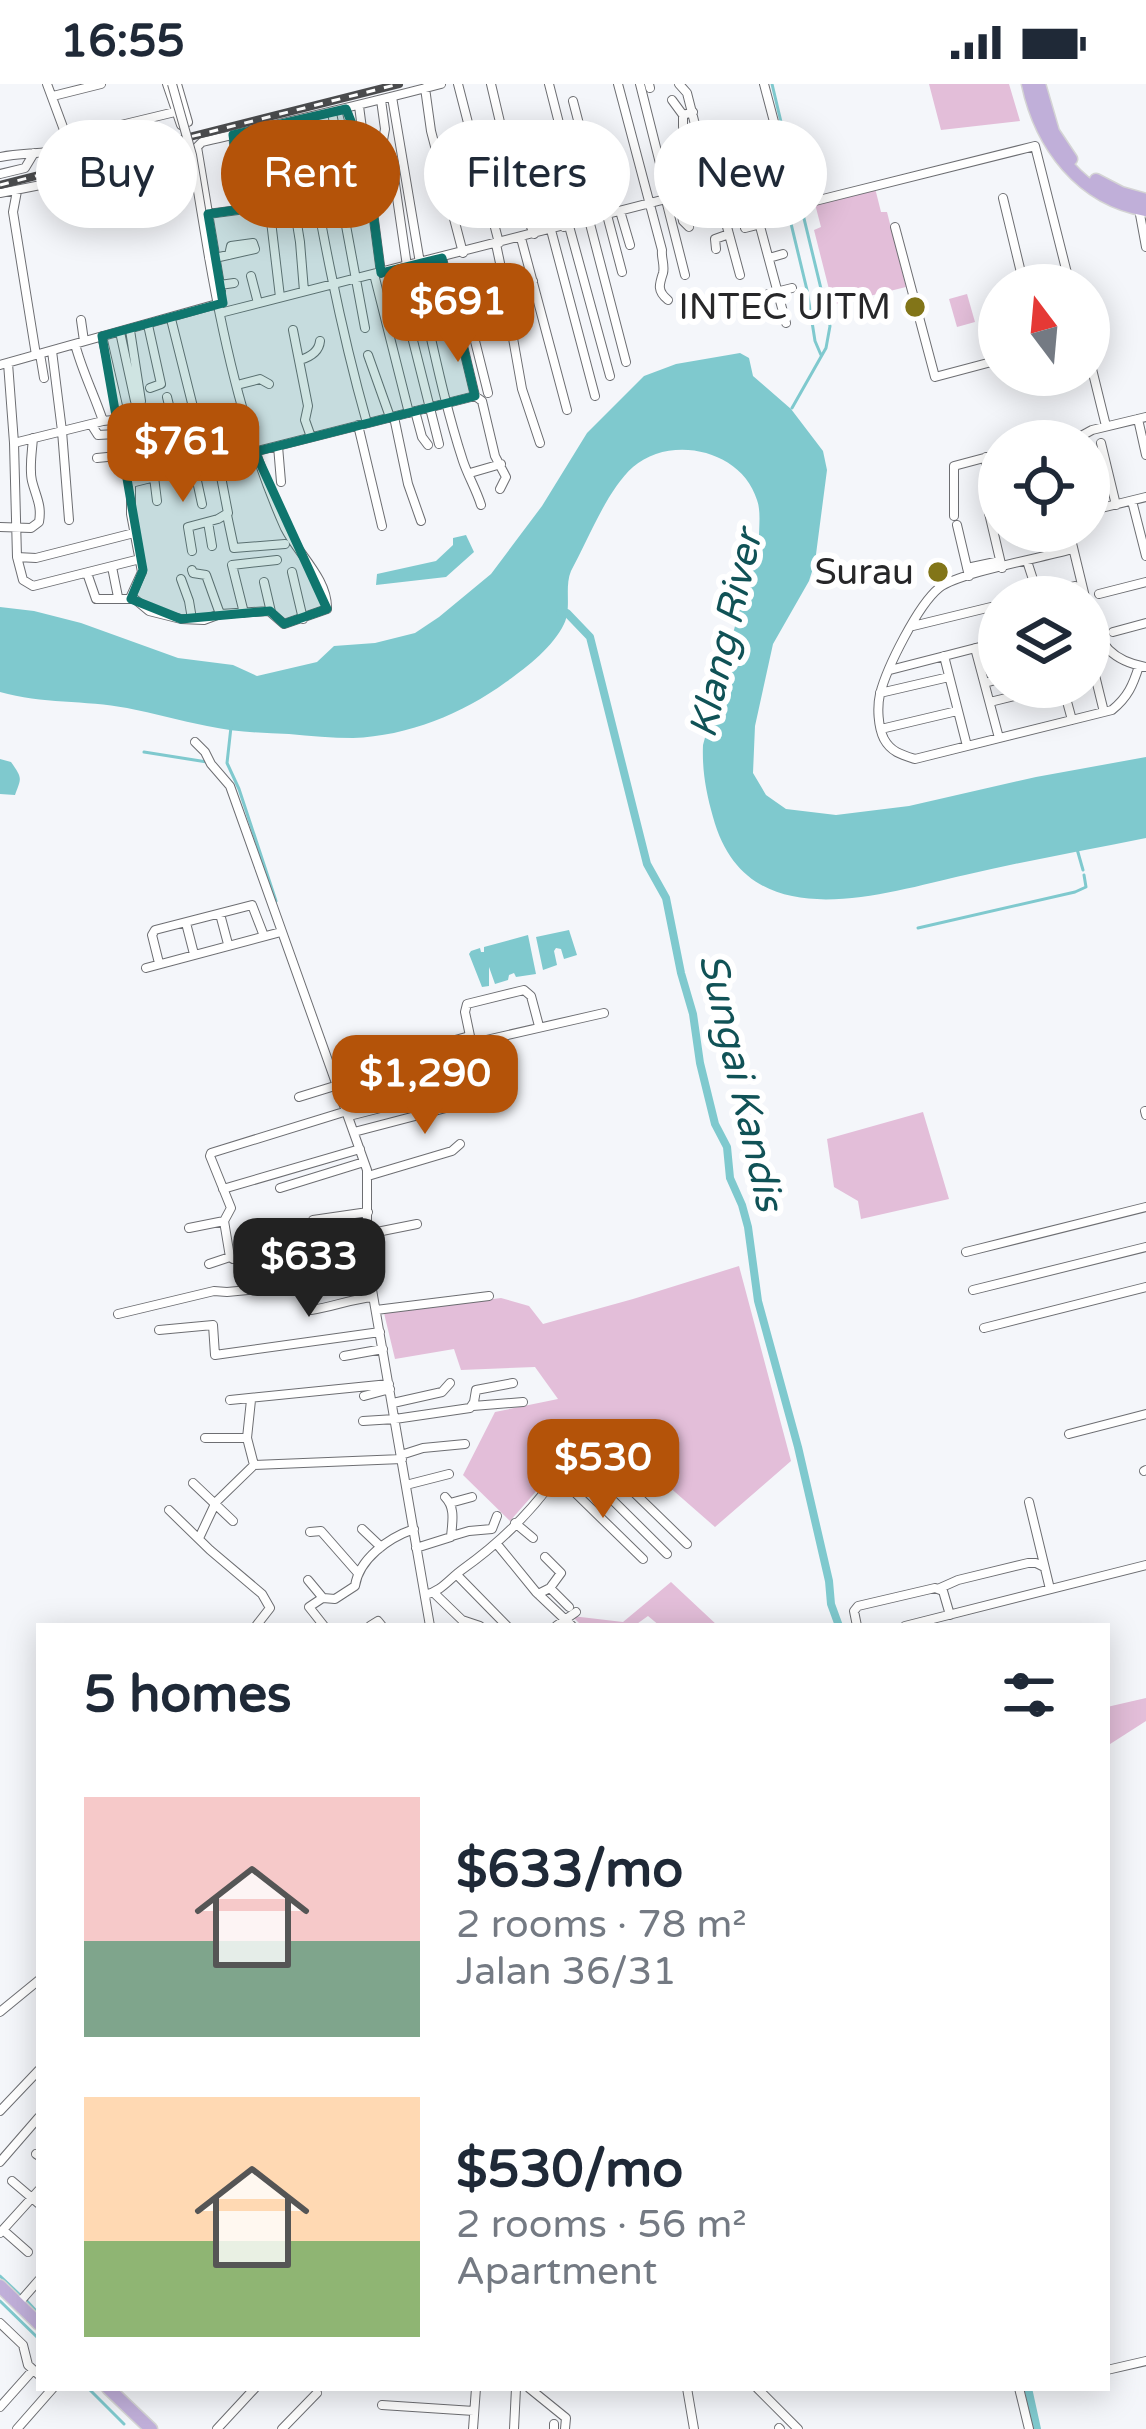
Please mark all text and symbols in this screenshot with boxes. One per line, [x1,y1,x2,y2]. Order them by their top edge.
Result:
text: 16:55 [60,15,185,69]
chip: Buy [36,120,197,228]
chip: Rent [221,120,400,228]
chip: Filters [424,120,630,228]
chip: New [654,120,827,228]
pin: $691 [387,263,529,365]
north arrow [978,264,1110,396]
map controls [978,264,1110,708]
text: $691 [409,278,507,325]
place label: INTEC UITM [679,286,891,329]
marker: INTEC UITM [902,294,928,320]
pin: $761 [112,403,254,505]
text: $761 [134,418,232,465]
button: locate [978,420,1110,552]
water label: Klang River [679,521,774,742]
place label: Surau [814,551,914,594]
marker: Surau [925,559,951,585]
button: layers [978,576,1110,708]
water label: Sungai Kandis [689,949,794,1217]
pin: $1,290 [327,1035,523,1137]
text: $1,290 [359,1050,491,1097]
pin: $633 [238,1218,380,1320]
text: $633 [260,1233,358,1280]
pin: $530 [532,1419,674,1521]
text: $530 [554,1434,652,1481]
icon: filters [996,1662,1062,1728]
text: 5 homes [84,1664,292,1726]
text: $633/mo [456,1839,683,1901]
icon: home [180,1845,324,1989]
text: 2 rooms · 78 m² [456,1901,747,1948]
text: Jalan 36/31 [456,1948,677,1995]
text: $530/mo [456,2139,683,2201]
icon: home [180,2145,324,2289]
text: 2 rooms · 56 m² [456,2201,747,2248]
text: Apartment [456,2248,657,2295]

